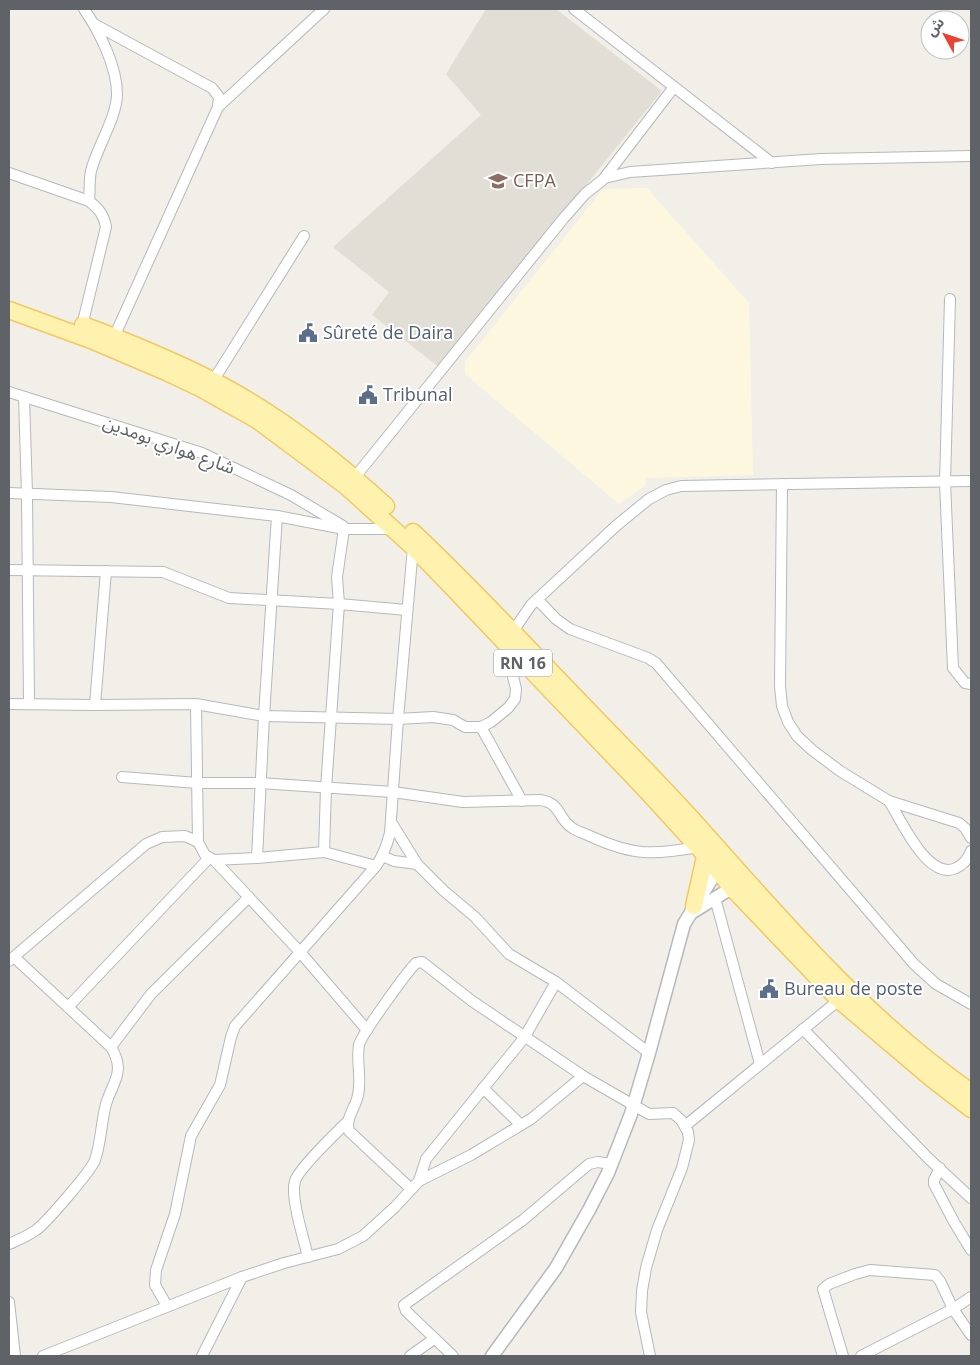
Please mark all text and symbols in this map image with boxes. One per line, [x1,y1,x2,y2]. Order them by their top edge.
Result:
north arrow [920,10,970,60]
text: ش [921,13,948,40]
place label: CFPA [513,168,556,192]
school or university icon: CFPA [487,170,509,192]
place label: Sûreté de Daira [323,320,453,344]
public building icon: Sûreté de Daira [297,322,319,344]
place label: Tribunal [383,382,452,406]
public building icon: Tribunal [357,384,379,406]
street label: شارع هواري بومدين [99,409,239,482]
road number: RN 16 [494,650,552,676]
place label: Bureau de poste [784,976,923,1000]
public building icon: Bureau de poste [758,978,780,1000]

